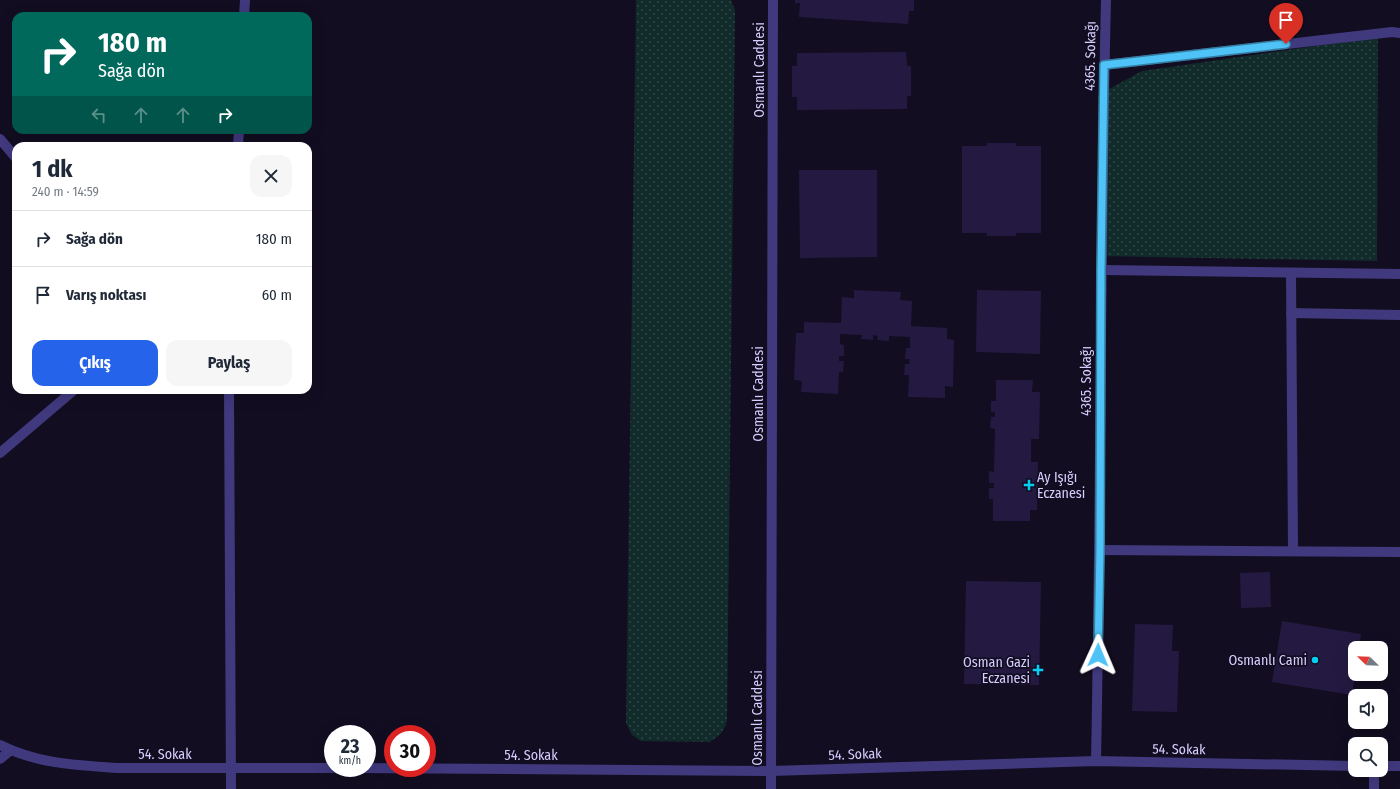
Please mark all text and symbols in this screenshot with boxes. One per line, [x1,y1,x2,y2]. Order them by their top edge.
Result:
pin [1269,3,1303,44]
icon: arrive [1275,9,1297,31]
street label: 4365. Sokağı [1081,21,1100,91]
street label: Osmanlı Caddesi [751,22,768,118]
text: 180 m [98,26,167,59]
icon: right [32,28,84,80]
text: Sağa dön [98,60,165,82]
icon: left [88,104,110,126]
icon: ahead [130,104,152,126]
icon: ahead [172,104,194,126]
icon: right [214,104,236,126]
text: 1 dk [32,155,72,183]
button: close [250,155,292,197]
text: 240 m · 14:59 [32,184,99,199]
icon: right [32,228,54,250]
text: Sağa dön [66,230,123,248]
text: 180 m [256,230,292,248]
icon: arrive [32,284,54,306]
text: Varış noktası [66,286,146,304]
text: 60 m [262,286,292,304]
button: Çıkış [32,340,158,386]
button: Paylaş [166,340,292,386]
street label: Osmanlı Caddesi [750,346,767,442]
street label: 4365. Sokağı [1078,346,1095,416]
place label: Ay Işığı Eczanesi [1037,469,1085,502]
marker: Ay Işığı Eczanesi [1024,480,1034,490]
position arrow [1077,634,1119,676]
north arrow [1348,641,1388,681]
map controls [1348,641,1388,777]
place label: Osmanlı Cami [1229,652,1307,669]
place label: Osman Gazi Eczanesi [963,654,1030,687]
marker: Osmanlı Cami [1310,655,1320,665]
marker: Osman Gazi Eczanesi [1033,665,1043,675]
street label: Osmanlı Caddesi [749,670,766,766]
button: sound [1348,689,1388,729]
speed limit sign: 30 [384,725,436,777]
text: 23 [341,734,359,758]
button: search [1348,737,1388,777]
street label: 54. Sokak [1152,741,1206,758]
street label: 54. Sokak [828,745,883,764]
street label: 54. Sokak [138,746,192,763]
street label: 54. Sokak [504,747,558,764]
text: km/h [339,755,361,767]

